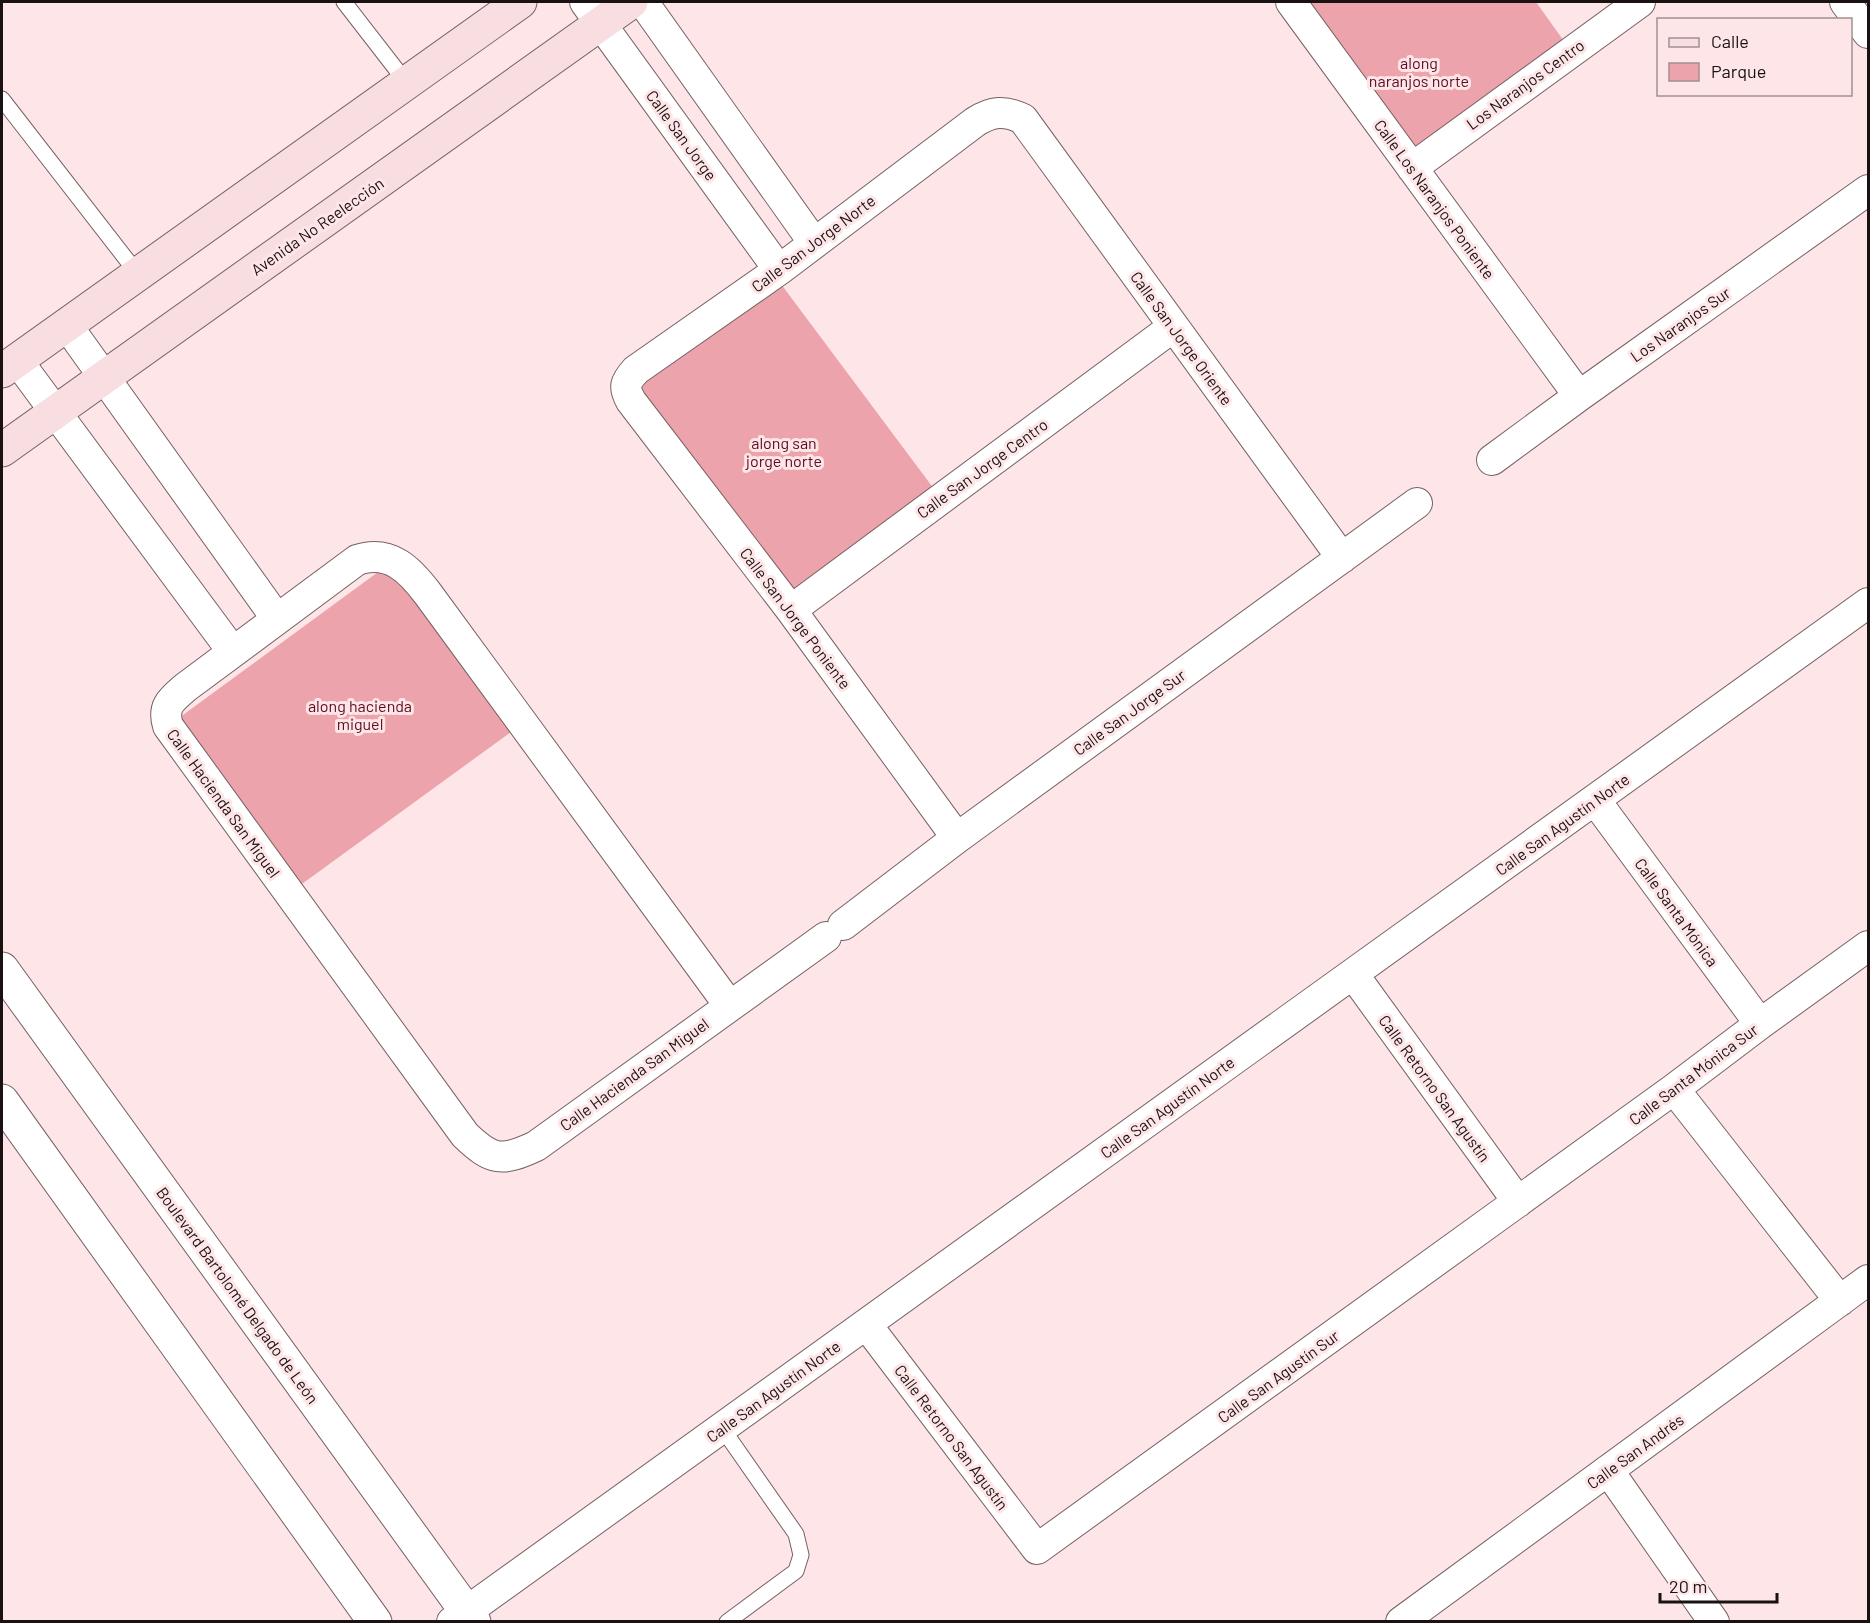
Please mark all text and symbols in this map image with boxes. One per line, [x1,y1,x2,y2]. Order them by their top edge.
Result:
legend [1657,18,1852,96]
text: Calle [1711,30,1749,52]
street label: Los Naranjos Centro [1462,35,1588,133]
park label: along naranjos norte [1369,53,1469,90]
text: Parque [1711,60,1766,82]
street label: Calle San Jorge [643,86,721,184]
street label: Calle Los Naranjos Poniente [1371,116,1499,282]
street label: Avenida No Reelección [247,173,387,279]
street label: Calle San Jorge Norte [747,190,879,296]
street label: Calle San Jorge Oriente [1127,267,1237,409]
street label: Los Naranjos Sur [1626,282,1734,366]
street label: Calle San Jorge Centro [913,414,1051,522]
park label: along san jorge norte [745,433,822,470]
street label: Calle San Jorge Poniente [737,544,855,692]
street label: Calle San Jorge Sur [1069,665,1189,759]
park label: along hacienda miguel [308,696,412,733]
street label: Calle Hacienda San Miguel [164,725,284,881]
street label: Calle San Agustín Norte [1491,769,1633,879]
street label: Calle Santa Mónica [1631,854,1723,970]
street label: Calle Retorno San Agustín [1375,1011,1495,1165]
street label: Calle Hacienda San Miguel [556,1014,712,1134]
street label: Calle Santa Mónica Sur [1625,1019,1761,1129]
street label: Calle San Agustín Norte [1096,1052,1238,1162]
street label: Boulevard Bartolomé Delgado de León [153,1183,323,1407]
street label: Calle San Agustín Sur [1214,1326,1342,1426]
street label: Calle San Agustín Norte [702,1336,844,1446]
street label: Calle Retorno San Agustín [891,1361,1013,1513]
street label: Calle San Andrés [1583,1410,1687,1492]
scale bar [1660,1566,1777,1604]
text: 20 m [1669,1575,1707,1597]

